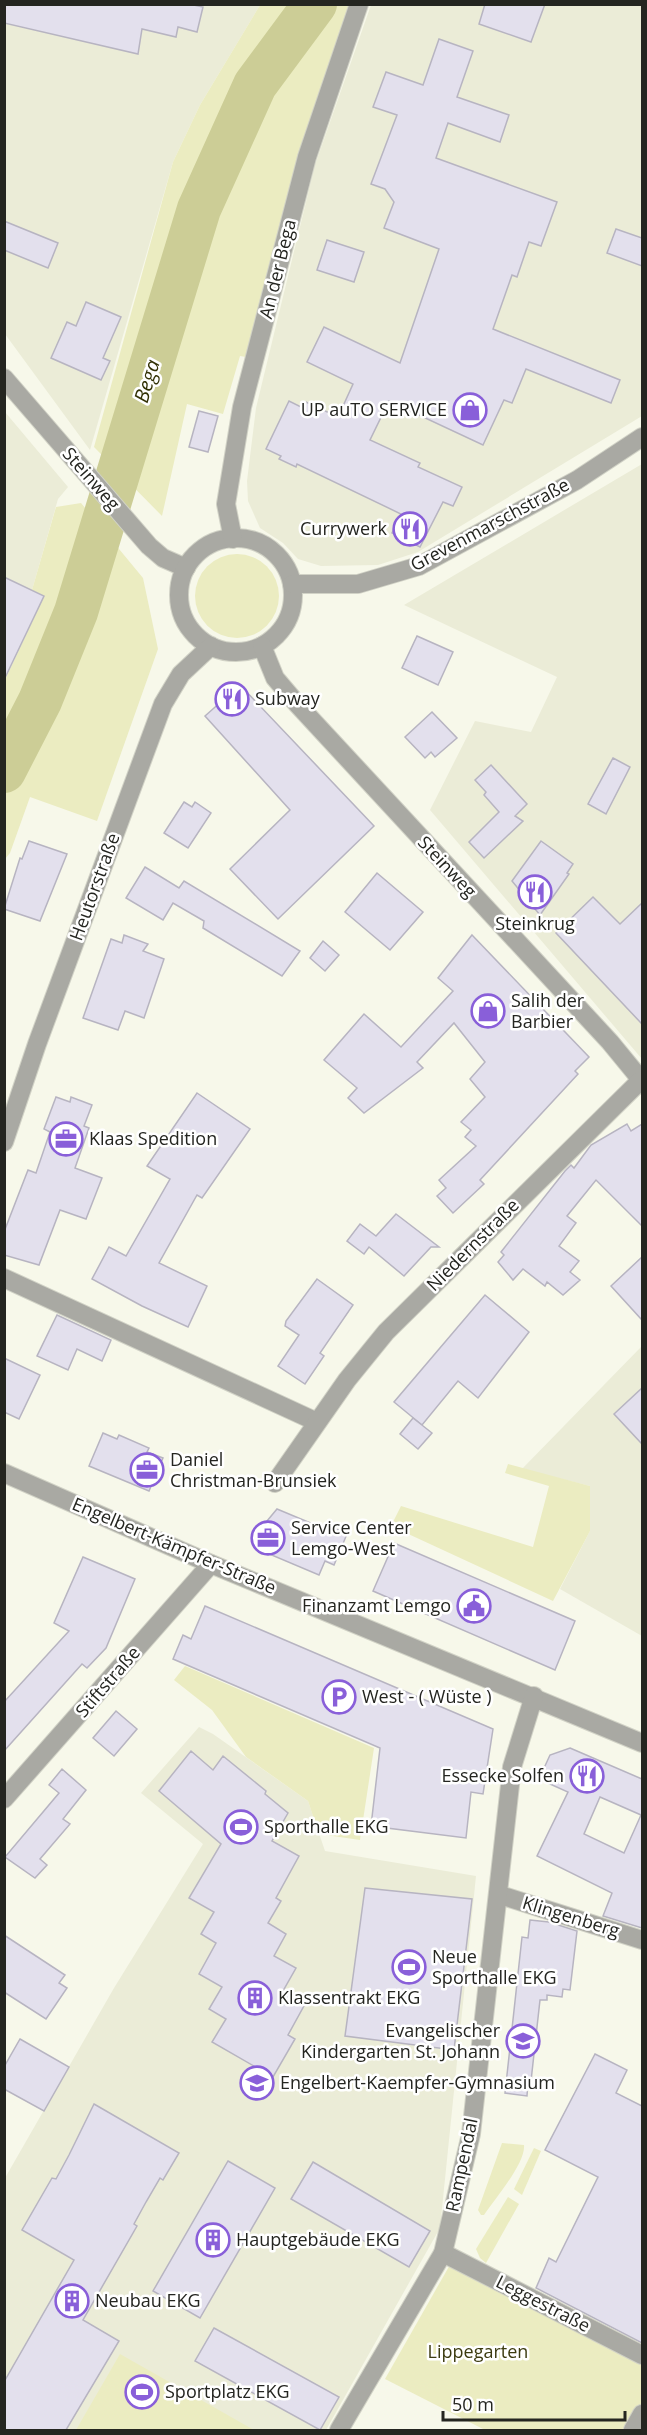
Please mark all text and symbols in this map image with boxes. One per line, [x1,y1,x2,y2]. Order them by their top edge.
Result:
street label: An der Bega [253,216,301,321]
water label: Bega [127,356,166,406]
shop icon: UP auTO SERVICE [452,392,488,428]
place label: UP auTO SERVICE [301,397,447,421]
street label: Steinweg [58,442,126,515]
street label: Grevenmarschstraße [406,472,573,576]
restaurant icon: Currywerk [392,511,428,547]
place label: Currywerk [300,516,388,540]
restaurant icon: Subway [214,681,250,717]
place label: Subway [255,686,321,710]
street label: Heutorstraße [64,830,125,944]
street label: Steinweg [413,830,483,902]
restaurant icon: Steinkrug [517,874,553,910]
place label: Steinkrug [495,911,575,935]
place label: Salih der Barbier [511,988,585,1033]
shop icon: Salih der Barbier [470,993,506,1029]
office icon: Klaas Spedition [48,1121,84,1157]
place label: Klaas Spedition [89,1126,217,1150]
street label: Niedernstraße [421,1193,524,1296]
place label: Daniel Christman-Brunsiek [170,1447,337,1492]
office icon: Daniel Christman-Brunsiek [129,1452,165,1488]
street label: Engelbert-Kämpfer-Straße [69,1491,280,1599]
place label: Service Center Lemgo-West [291,1515,412,1560]
office icon: Service Center Lemgo-West [250,1520,286,1556]
public building icon: Finanzamt Lemgo [456,1588,492,1624]
place label: Finanzamt Lemgo [302,1593,451,1617]
street label: Stiftstraße [70,1641,145,1722]
parking icon: West - ( Wüste ) [321,1679,357,1715]
place label: West - ( Wüste ) [362,1684,492,1708]
restaurant icon: Essecke Solfen [569,1758,605,1794]
place label: Essecke Solfen [441,1763,564,1787]
sports icon: Sporthalle EKG [223,1809,259,1845]
place label: Sporthalle EKG [264,1814,389,1838]
street label: Klingenberg [520,1890,623,1942]
place label: Neue Sporthalle EKG [432,1944,557,1989]
sports icon: Neue Sporthalle EKG [391,1949,427,1985]
building icon: Klassentrakt EKG [237,1980,273,2016]
place label: Klassentrakt EKG [278,1985,420,2009]
place label: Evangelischer Kindergarten St. Johann [301,2018,501,2063]
school or university icon: Evangelischer Kindergarten St. Johann [505,2023,541,2059]
school or university icon: Engelbert-Kaempfer-Gymnasium [239,2065,275,2101]
place label: Engelbert-Kaempfer-Gymnasium [280,2070,555,2094]
street label: Rampendal [439,2116,483,2214]
building icon: Hauptgebäude EKG [195,2222,231,2258]
place label: Hauptgebäude EKG [236,2227,400,2251]
street label: Leggestraße [492,2269,595,2337]
building icon: Neubau EKG [54,2283,90,2319]
place label: Neubau EKG [95,2288,201,2312]
park label: Lippegarten [428,2339,528,2363]
sports icon: Sportplatz EKG [124,2374,160,2410]
place label: Sportplatz EKG [165,2379,290,2403]
scale bar [443,2384,624,2422]
text: 50 m [452,2392,494,2416]

